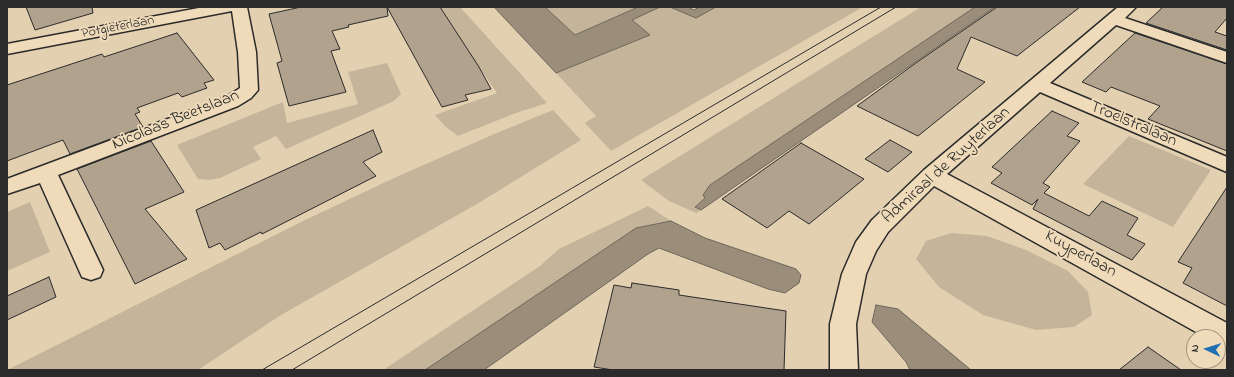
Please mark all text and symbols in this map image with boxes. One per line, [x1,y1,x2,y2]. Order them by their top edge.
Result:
street label: Potgieterlaan [80,13,156,43]
street label: Nicolaas Beetslaan [110,86,242,156]
street label: Troelstralaan [1086,97,1180,153]
street label: Admiraal de Ruyterlaan [879,103,1015,229]
street label: Kuyperlaan [1040,227,1120,283]
north arrow [1186,329,1226,369]
text: N [1187,344,1203,353]

